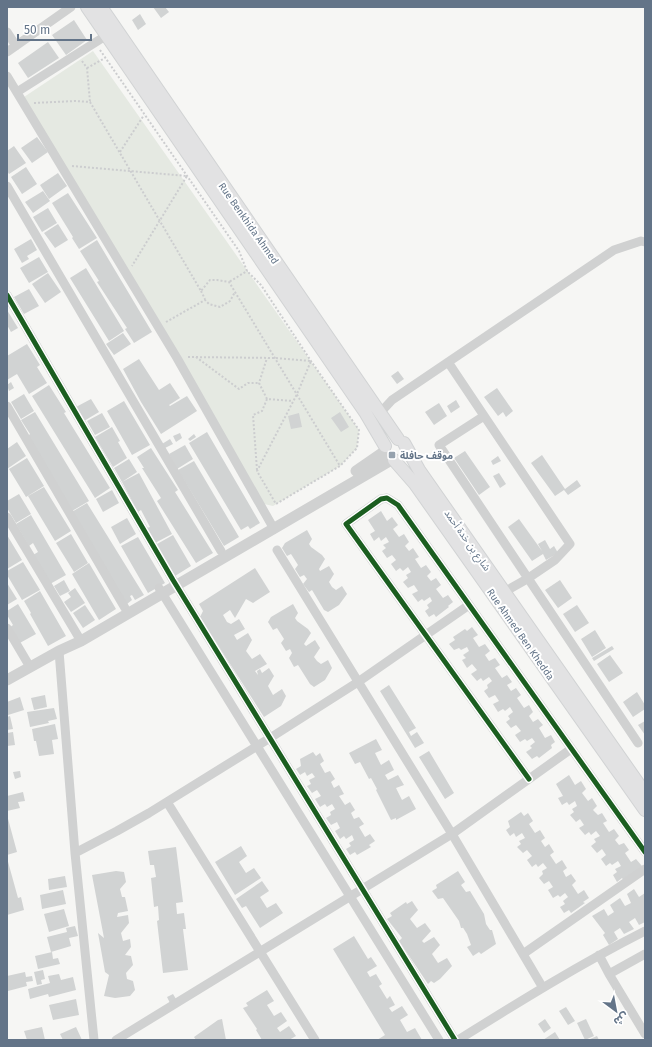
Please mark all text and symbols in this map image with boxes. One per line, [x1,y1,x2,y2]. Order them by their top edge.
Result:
scale bar [18,16,91,42]
text: 50 m [24,23,50,37]
street label: Rue Benkhida Ahmed [215,180,281,267]
marker: موقف حافلة [387,450,397,460]
place label: موقف حافلة [400,450,453,462]
street label: شارع بن خدة أحمد [441,507,493,574]
street label: Rue Ahmed Ben Khedda [484,587,556,683]
north arrow [596,991,636,1031]
text: ش [611,1010,631,1029]

